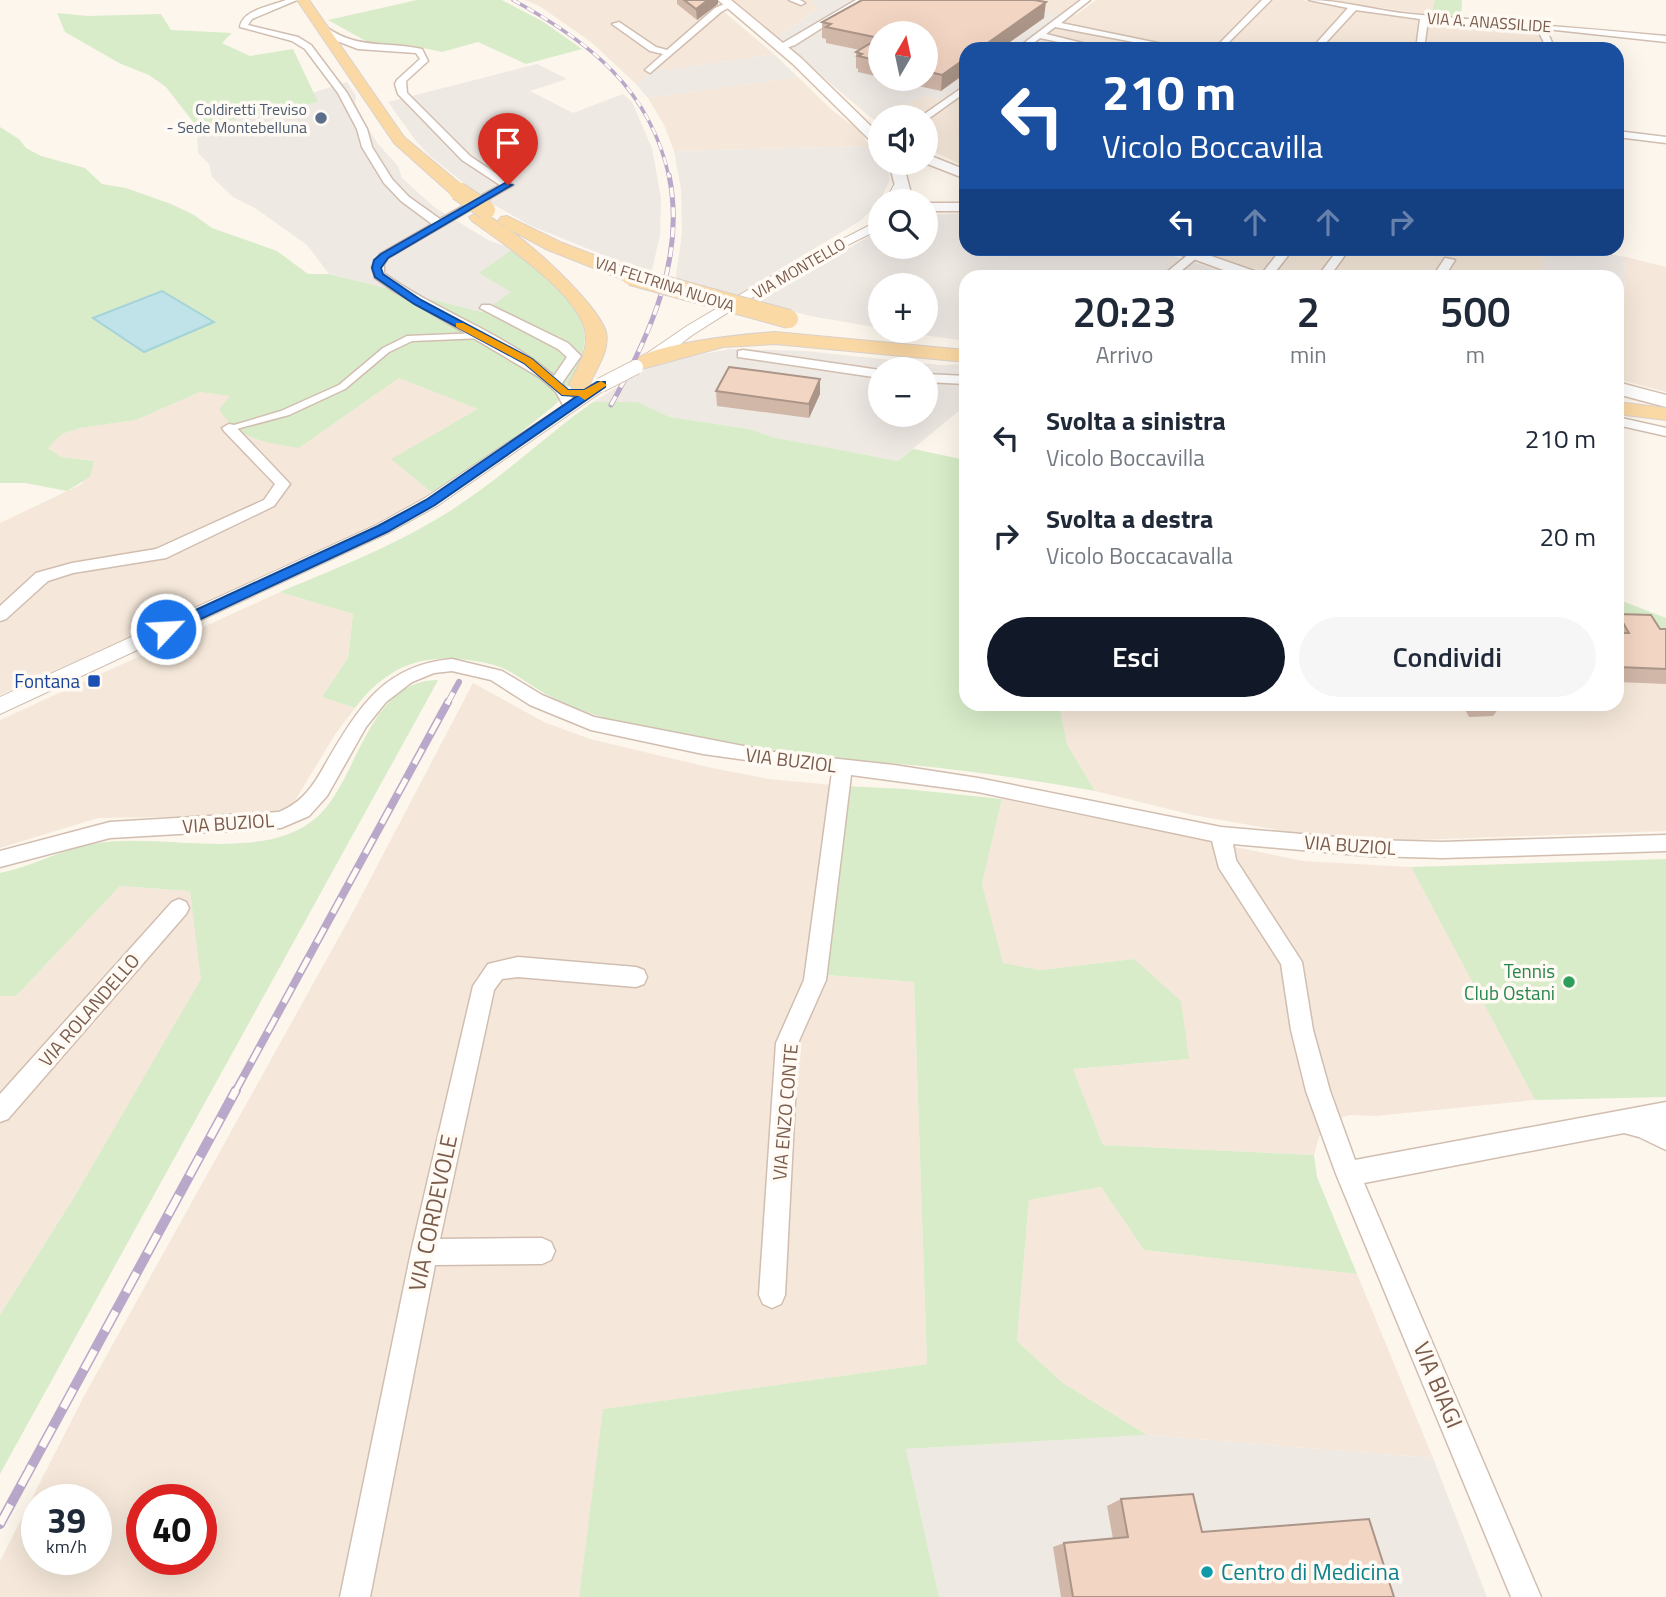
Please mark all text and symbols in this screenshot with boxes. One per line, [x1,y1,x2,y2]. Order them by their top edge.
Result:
street label: VIA A. ANASSILIDE [1426,6,1552,38]
north arrow [868,21,938,91]
map controls [868,21,938,427]
text: 210 m [1102,54,1236,129]
icon: left [987,70,1078,161]
place label: Coldiretti Treviso - Sede Montebelluna [167,97,307,139]
button: sound [868,105,938,175]
marker: Coldiretti Treviso - Sede Montebelluna [313,110,329,126]
pin [478,113,538,185]
text: Vicolo Boccavilla [1102,122,1323,170]
icon: arrive [489,124,527,162]
button: search [868,189,938,259]
icon: left [1163,203,1201,241]
icon: ahead [1236,203,1274,241]
icon: ahead [1309,203,1347,241]
icon: right [1382,203,1420,241]
street label: VIA MONTELLO [748,232,850,304]
street label: VIA FELTRINA NUOVA [592,250,738,318]
button: + [868,273,938,343]
text: 20:23 [1072,279,1177,343]
text: 2 [1297,279,1320,343]
text: 500 [1440,279,1511,343]
text: Arrivo [1096,337,1153,372]
text: min [1290,337,1327,372]
text: m [1466,337,1485,372]
button: − [868,357,938,427]
text: Svolta a sinistra [1046,401,1226,440]
icon: left [987,419,1025,457]
text: 210 m [1525,419,1596,458]
text: Vicolo Boccavilla [1046,440,1205,475]
text: Svolta a destra [1046,499,1213,538]
icon: right [987,517,1025,555]
text: 20 m [1539,517,1596,556]
text: Vicolo Boccacavalla [1046,538,1233,573]
position arrow [129,592,203,666]
button: Esci [987,617,1285,697]
button: Condividi [1299,617,1596,697]
place label: Fontana [14,666,80,695]
marker: Fontana [86,673,102,689]
street label: VIA BUZIOL [744,740,838,779]
street label: VIA BUZIOL [181,805,275,840]
street label: VIA BUZIOL [1303,827,1397,862]
street label: VIA ROLANDELLO [31,947,146,1073]
place label: Tennis Club Ostani [1464,956,1555,1007]
marker: Tennis Club Ostani [1561,974,1577,990]
street label: VIA ENZO CONTE [764,1042,805,1182]
street label: VIA CORDEVOLE [399,1131,466,1294]
street label: VIA BIAGI [1405,1336,1472,1433]
speed limit sign: 40 [126,1484,217,1575]
text: 39 [47,1493,86,1547]
text: km/h [46,1533,87,1560]
place label: Centro di Medicina [1221,1554,1400,1589]
marker: Centro di Medicina [1199,1564,1215,1580]

